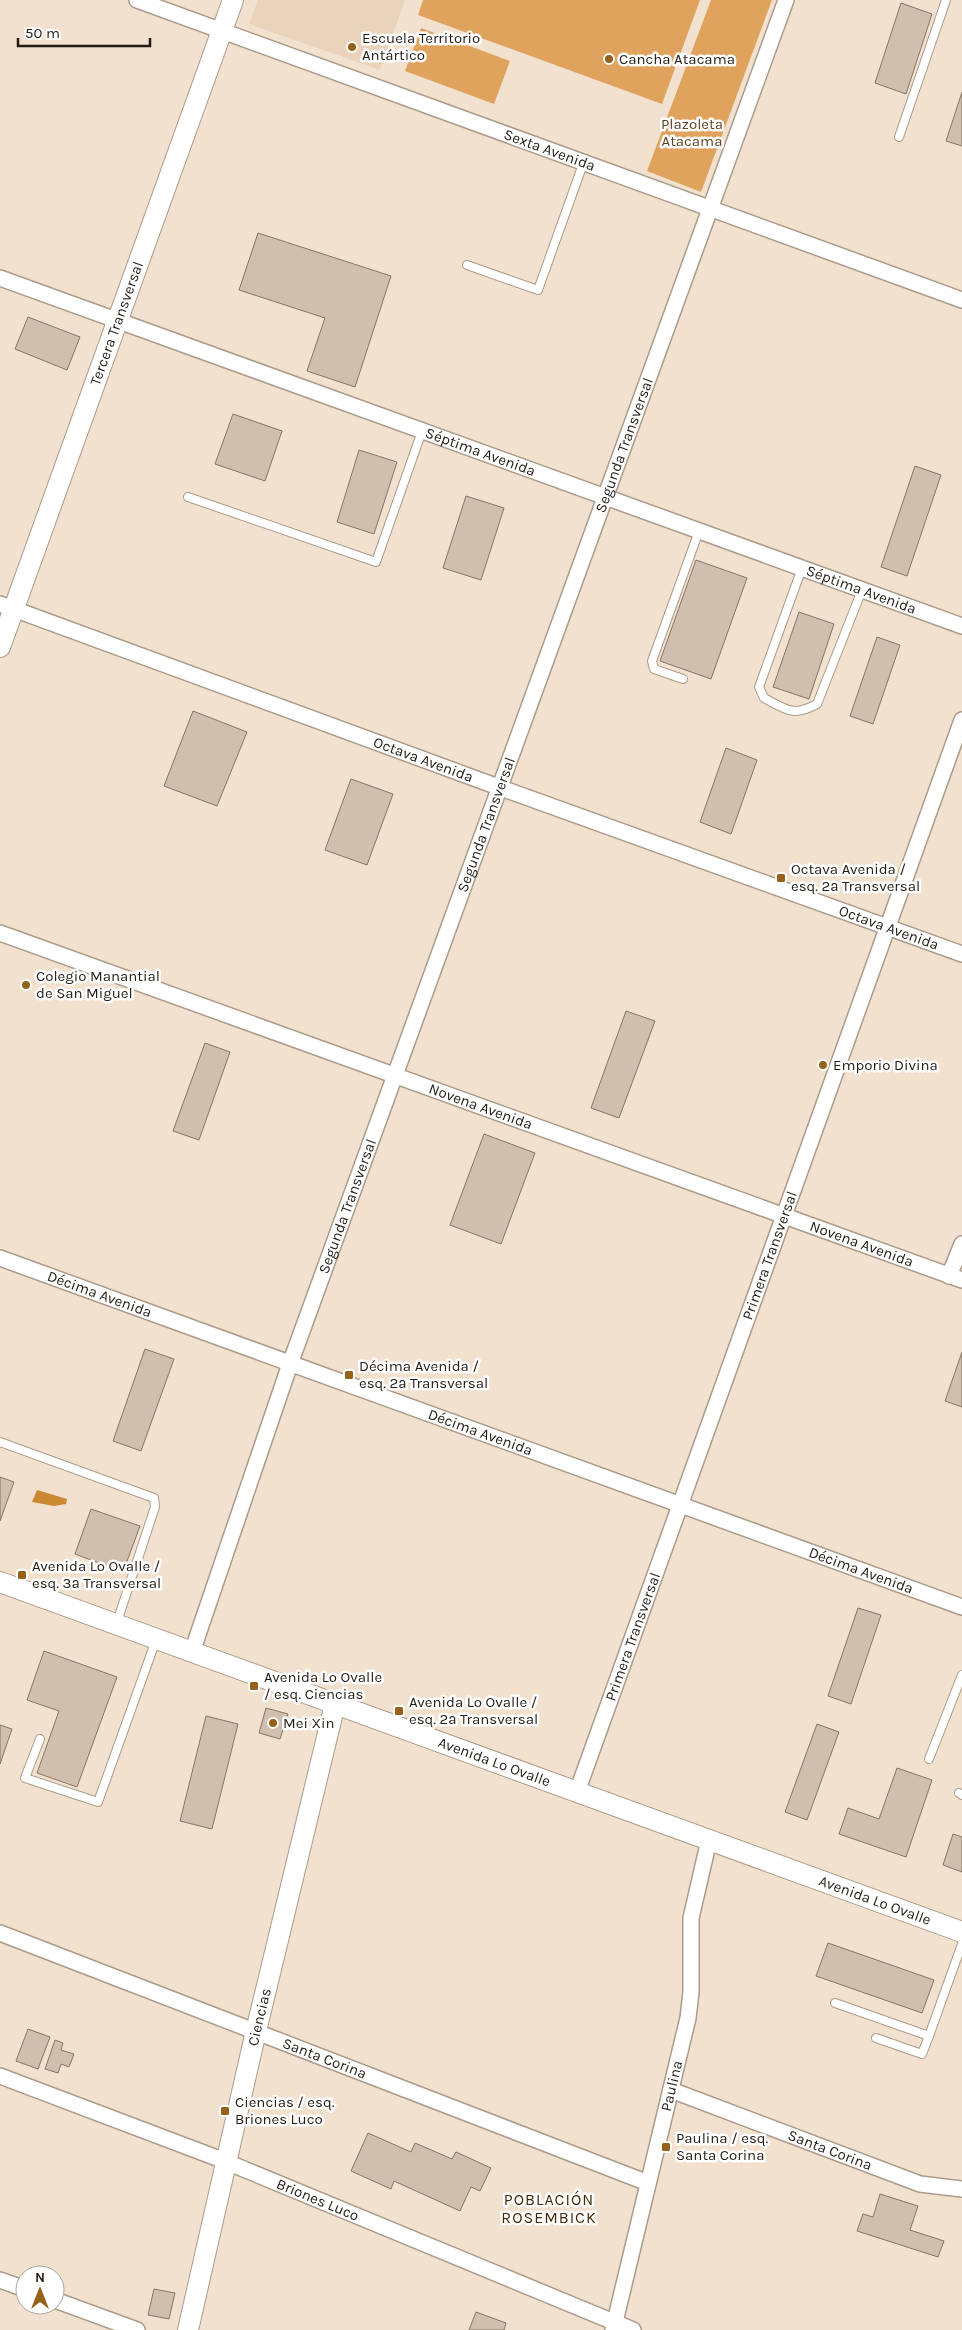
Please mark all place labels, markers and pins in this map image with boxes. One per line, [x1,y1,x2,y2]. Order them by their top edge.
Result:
place label: Escuela Territorio Antártico [362,29,480,64]
marker: Escuela Territorio Antártico [346,41,358,53]
place label: Cancha Atacama [619,50,735,68]
marker: Cancha Atacama [603,53,615,65]
place label: Octava Avenida / esq. 2ª Transversal [791,860,920,895]
marker: Octava Avenida / esq. 2ª Transversal [775,872,787,884]
place label: Colegio Manantial de San Miguel [36,967,160,1002]
marker: Colegio Manantial de San Miguel [20,979,32,991]
place label: Emporio Divina [833,1056,938,1074]
marker: Emporio Divina [817,1059,829,1071]
place label: Décima Avenida / esq. 2ª Transversal [359,1357,488,1392]
marker: Décima Avenida / esq. 2ª Transversal [343,1369,355,1381]
place label: Avenida Lo Ovalle / esq. 3ª Transversal [32,1557,161,1592]
marker: Avenida Lo Ovalle / esq. 3ª Transversal [16,1569,28,1581]
place label: Avenida Lo Ovalle / esq. Ciencias [264,1668,382,1703]
marker: Avenida Lo Ovalle / esq. Ciencias [248,1680,260,1692]
place label: Avenida Lo Ovalle / esq. 2ª Transversal [409,1693,538,1728]
marker: Avenida Lo Ovalle / esq. 2ª Transversal [393,1705,405,1717]
place label: Mei Xin [283,1714,335,1732]
marker: Mei Xin [267,1717,279,1729]
place label: Ciencias / esq. Briones Luco [235,2093,335,2128]
marker: Ciencias / esq. Briones Luco [219,2105,231,2117]
place label: Paulina / esq. Santa Corina [676,2129,769,2164]
marker: Paulina / esq. Santa Corina [660,2141,672,2153]

